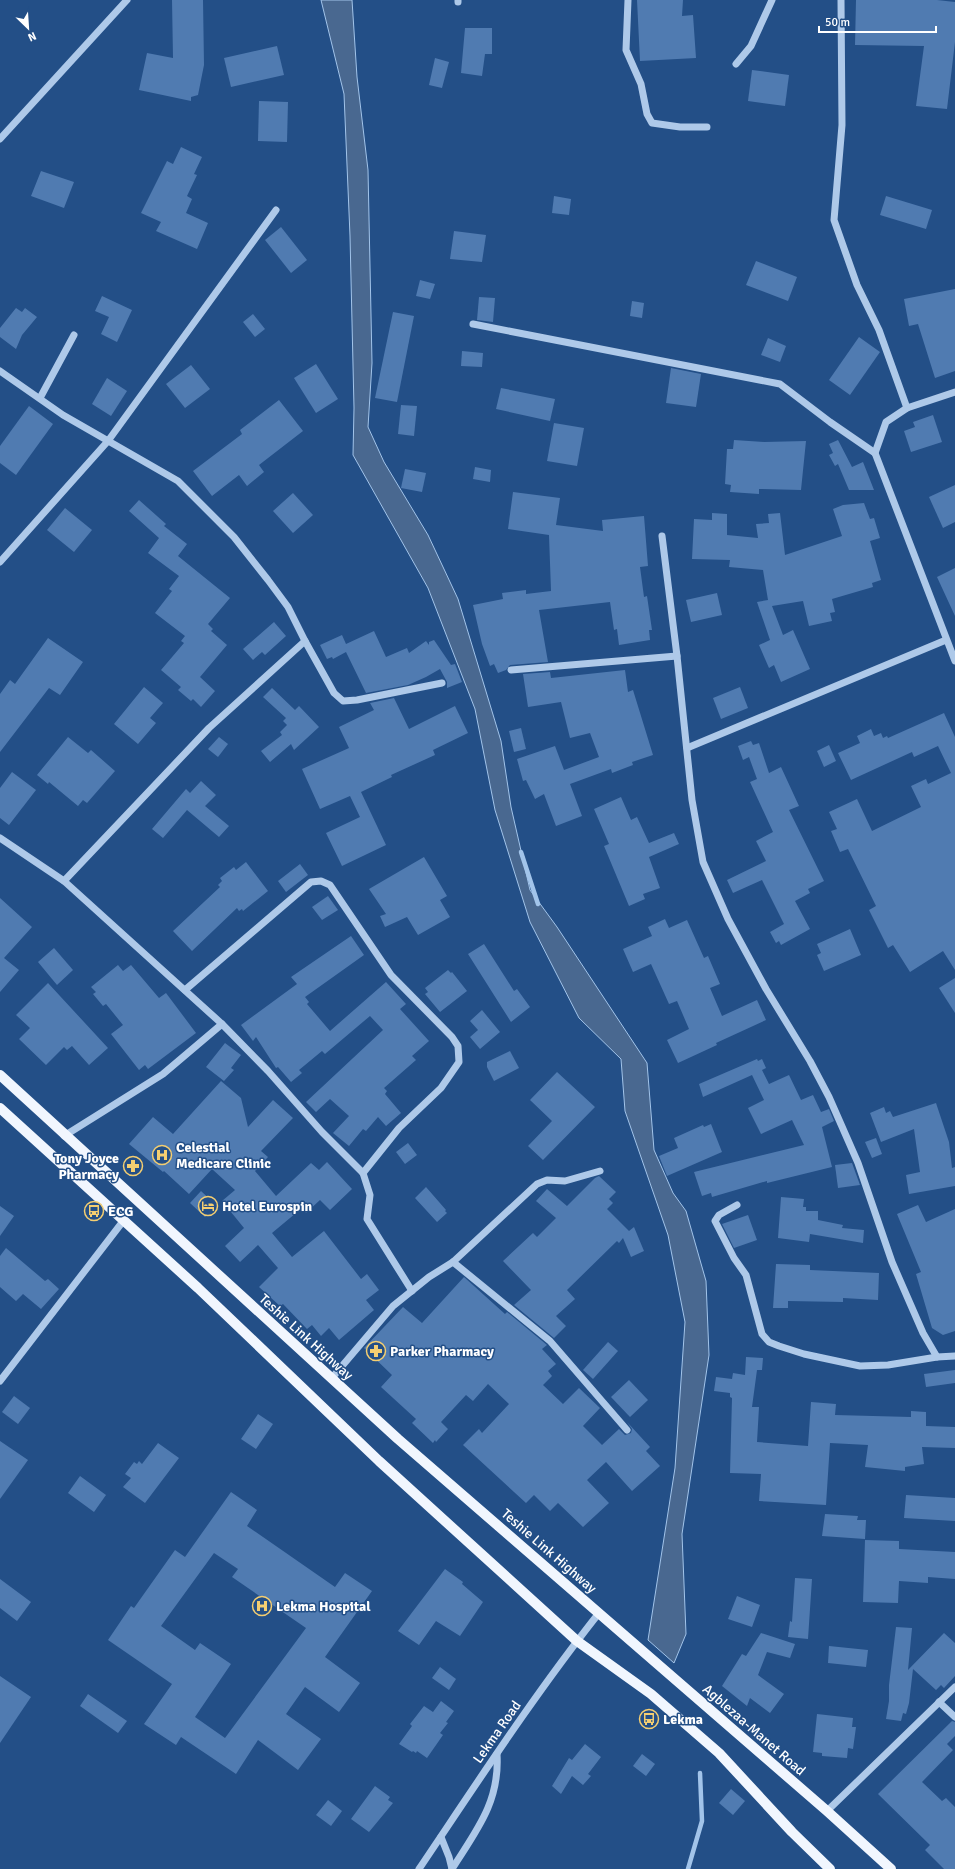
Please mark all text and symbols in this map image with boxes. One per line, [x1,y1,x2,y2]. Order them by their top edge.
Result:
north arrow [8,8,48,48]
scale bar [819,8,936,34]
text: 50 m [825,15,850,30]
text: N [26,29,38,44]
place label: Celestial Medicare Clinic [176,1139,271,1172]
hospital icon: Celestial Medicare Clinic [151,1144,173,1166]
place label: Tony Joyce Pharmacy [54,1150,119,1183]
pharmacy icon: Tony Joyce Pharmacy [122,1155,144,1177]
hotel icon: Hotel Eurospin [197,1195,219,1217]
place label: Hotel Eurospin [222,1198,313,1215]
bus stop icon: ECG [83,1200,105,1222]
place label: ECG [108,1203,134,1220]
street label: Teshie Link Highway [256,1290,357,1384]
pharmacy icon: Parker Pharmacy [365,1340,387,1362]
place label: Parker Pharmacy [390,1343,494,1360]
street label: Teshie Link Highway [498,1505,600,1597]
hospital icon: Lekma Hospital [251,1595,273,1617]
place label: Lekma Hospital [276,1598,371,1615]
street label: Agblezaa-Manet Road [699,1681,809,1779]
street label: Lekma Road [469,1698,525,1766]
bus stop icon: Lekma [638,1708,660,1730]
place label: Lekma [663,1711,703,1728]

